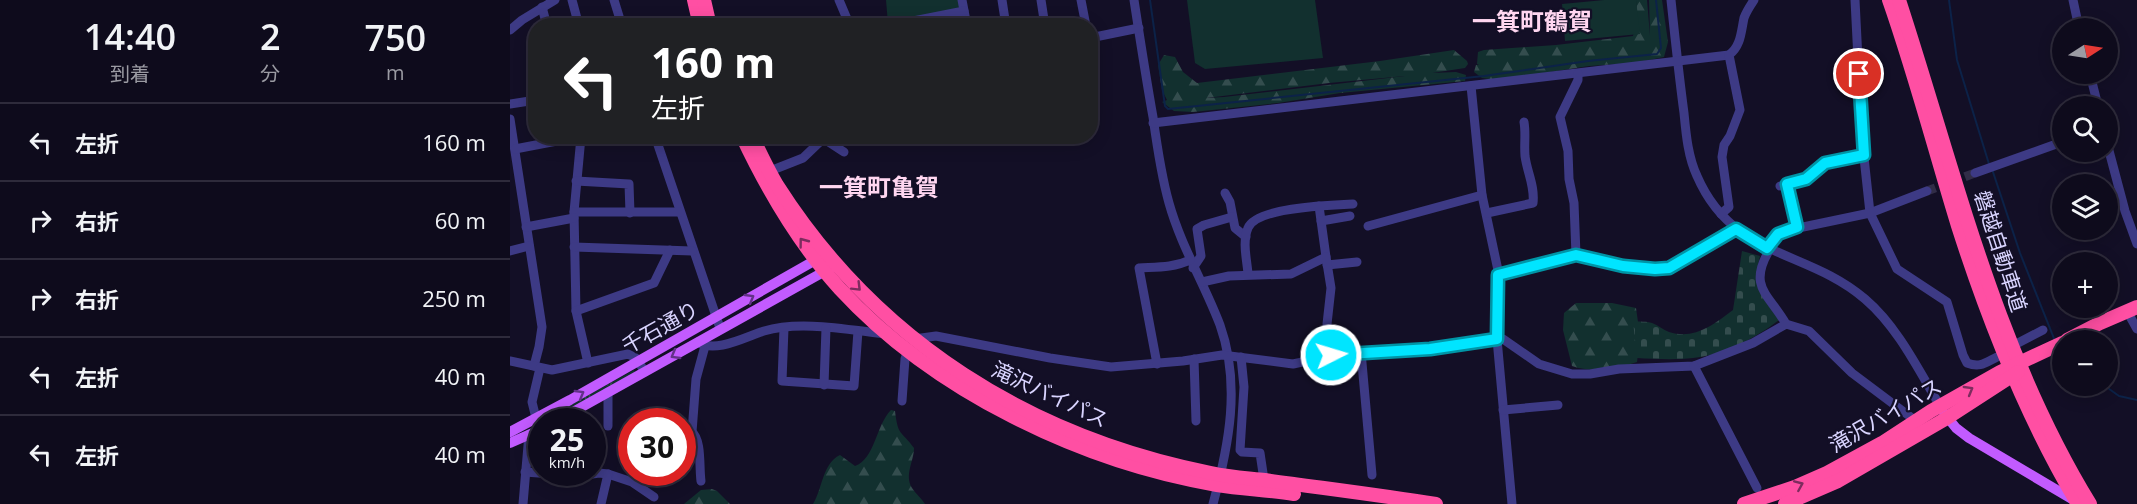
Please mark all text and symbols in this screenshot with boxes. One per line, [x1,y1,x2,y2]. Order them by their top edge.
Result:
district label: 一箕町鶴賀 [1472,4,1592,37]
text: 14:40 [84,12,176,61]
text: 2 [260,12,281,61]
text: 750 [364,13,426,62]
north arrow [2052,18,2118,84]
map controls [2052,18,2118,396]
text: 160 m [651,33,775,90]
icon: left [552,42,630,120]
pin [1833,48,1884,99]
icon: arrive [1842,57,1875,90]
text: m [386,59,405,86]
text: 到着 [110,60,150,87]
text: 分 [260,60,280,87]
text: 左折 [651,89,705,126]
button: search [2052,96,2118,162]
icon: left [24,126,57,159]
text: 160 m [422,127,486,157]
text: 左折 [75,128,119,158]
district label: 一箕町亀賀 [819,170,939,203]
button: layers [2052,174,2118,240]
street label: 磐越自動車道 [1968,187,2034,315]
icon: right [24,204,57,237]
text: 60 m [435,205,486,235]
text: 右折 [75,206,119,236]
one-way arrow [799,237,810,248]
button: + [2052,252,2118,318]
one-way arrow [851,280,861,291]
icon: right [24,282,57,315]
text: 250 m [422,283,486,313]
text: 右折 [75,284,119,314]
street label: 千石通り [616,294,704,360]
one-way arrow [744,294,754,306]
position arrow [1299,323,1363,387]
button: − [2052,330,2118,396]
one-way arrow [671,347,681,359]
street label: 滝沢バイパス [987,355,1113,433]
icon: left [24,360,57,393]
text: 40 m [435,361,486,391]
text: 左折 [75,362,119,392]
street label: 滝沢バイパス [1824,371,1946,459]
one-way arrow [1963,386,1973,397]
one-way arrow [574,390,584,401]
speed limit sign: 30 [618,408,696,486]
text: 25 [550,419,584,460]
icon: left [24,438,57,471]
text: 40 m [435,439,486,469]
text: 左折 [75,440,119,470]
text: km/h [549,452,585,472]
one-way arrow [1793,480,1804,492]

